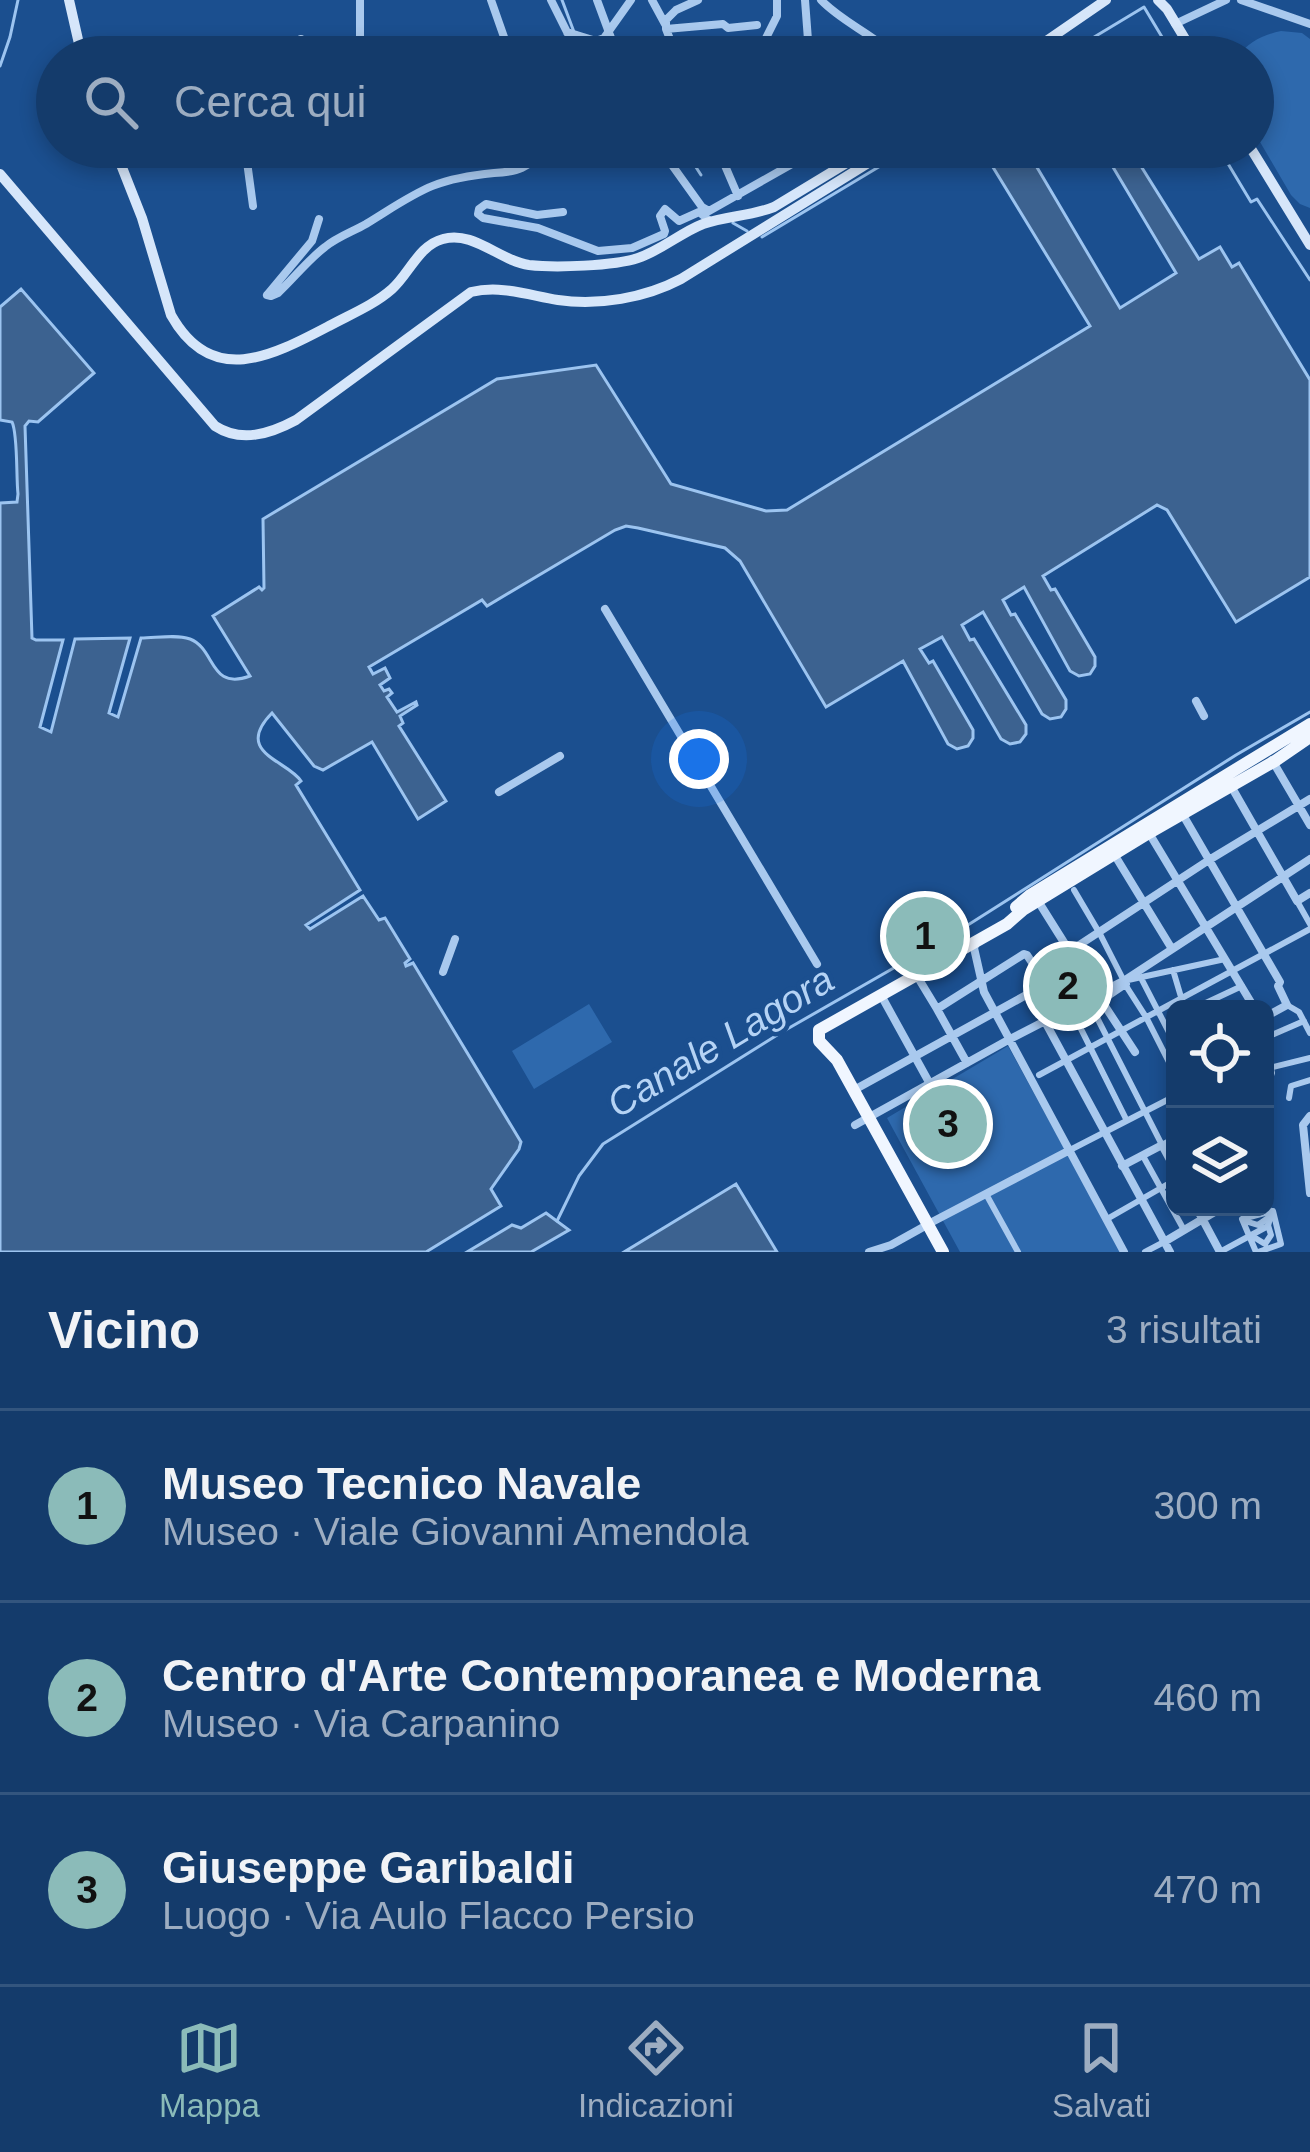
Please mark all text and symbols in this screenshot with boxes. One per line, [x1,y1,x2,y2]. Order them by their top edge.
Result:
search box [36,36,1274,168]
icon: search [78,69,144,135]
text: Cerca qui [174,76,367,127]
your location [669,729,729,789]
pin: 1 [886,891,964,981]
pin: 2 [1029,941,1107,1031]
water label: Canale Lagora [600,957,841,1126]
map controls [1166,1000,1274,1216]
button: locate [1166,1000,1274,1108]
pin: 3 [909,1079,987,1169]
button: layers [1166,1108,1274,1216]
text: Vicino [48,1302,200,1359]
text: 3 risultati [1106,1308,1262,1351]
text: Museo Tecnico Navale [162,1458,641,1509]
text: 1 [76,1484,98,1527]
text: 300 m [1154,1484,1262,1527]
text: Museo · Viale Giovanni Amendola [162,1510,749,1553]
text: Centro d'Arte Contemporanea e Moderna [162,1650,1040,1701]
text: 2 [76,1676,98,1719]
text: 460 m [1154,1676,1262,1719]
text: Museo · Via Carpanino [162,1702,560,1745]
text: Giuseppe Garibaldi [162,1842,575,1893]
text: 3 [76,1868,98,1911]
text: 470 m [1154,1868,1262,1911]
text: Luogo · Via Aulo Flacco Persio [162,1894,695,1937]
tab: Mappa [159,2015,260,2125]
tab: Indicazioni [578,2015,734,2125]
tab: Salvati [1052,2015,1151,2125]

